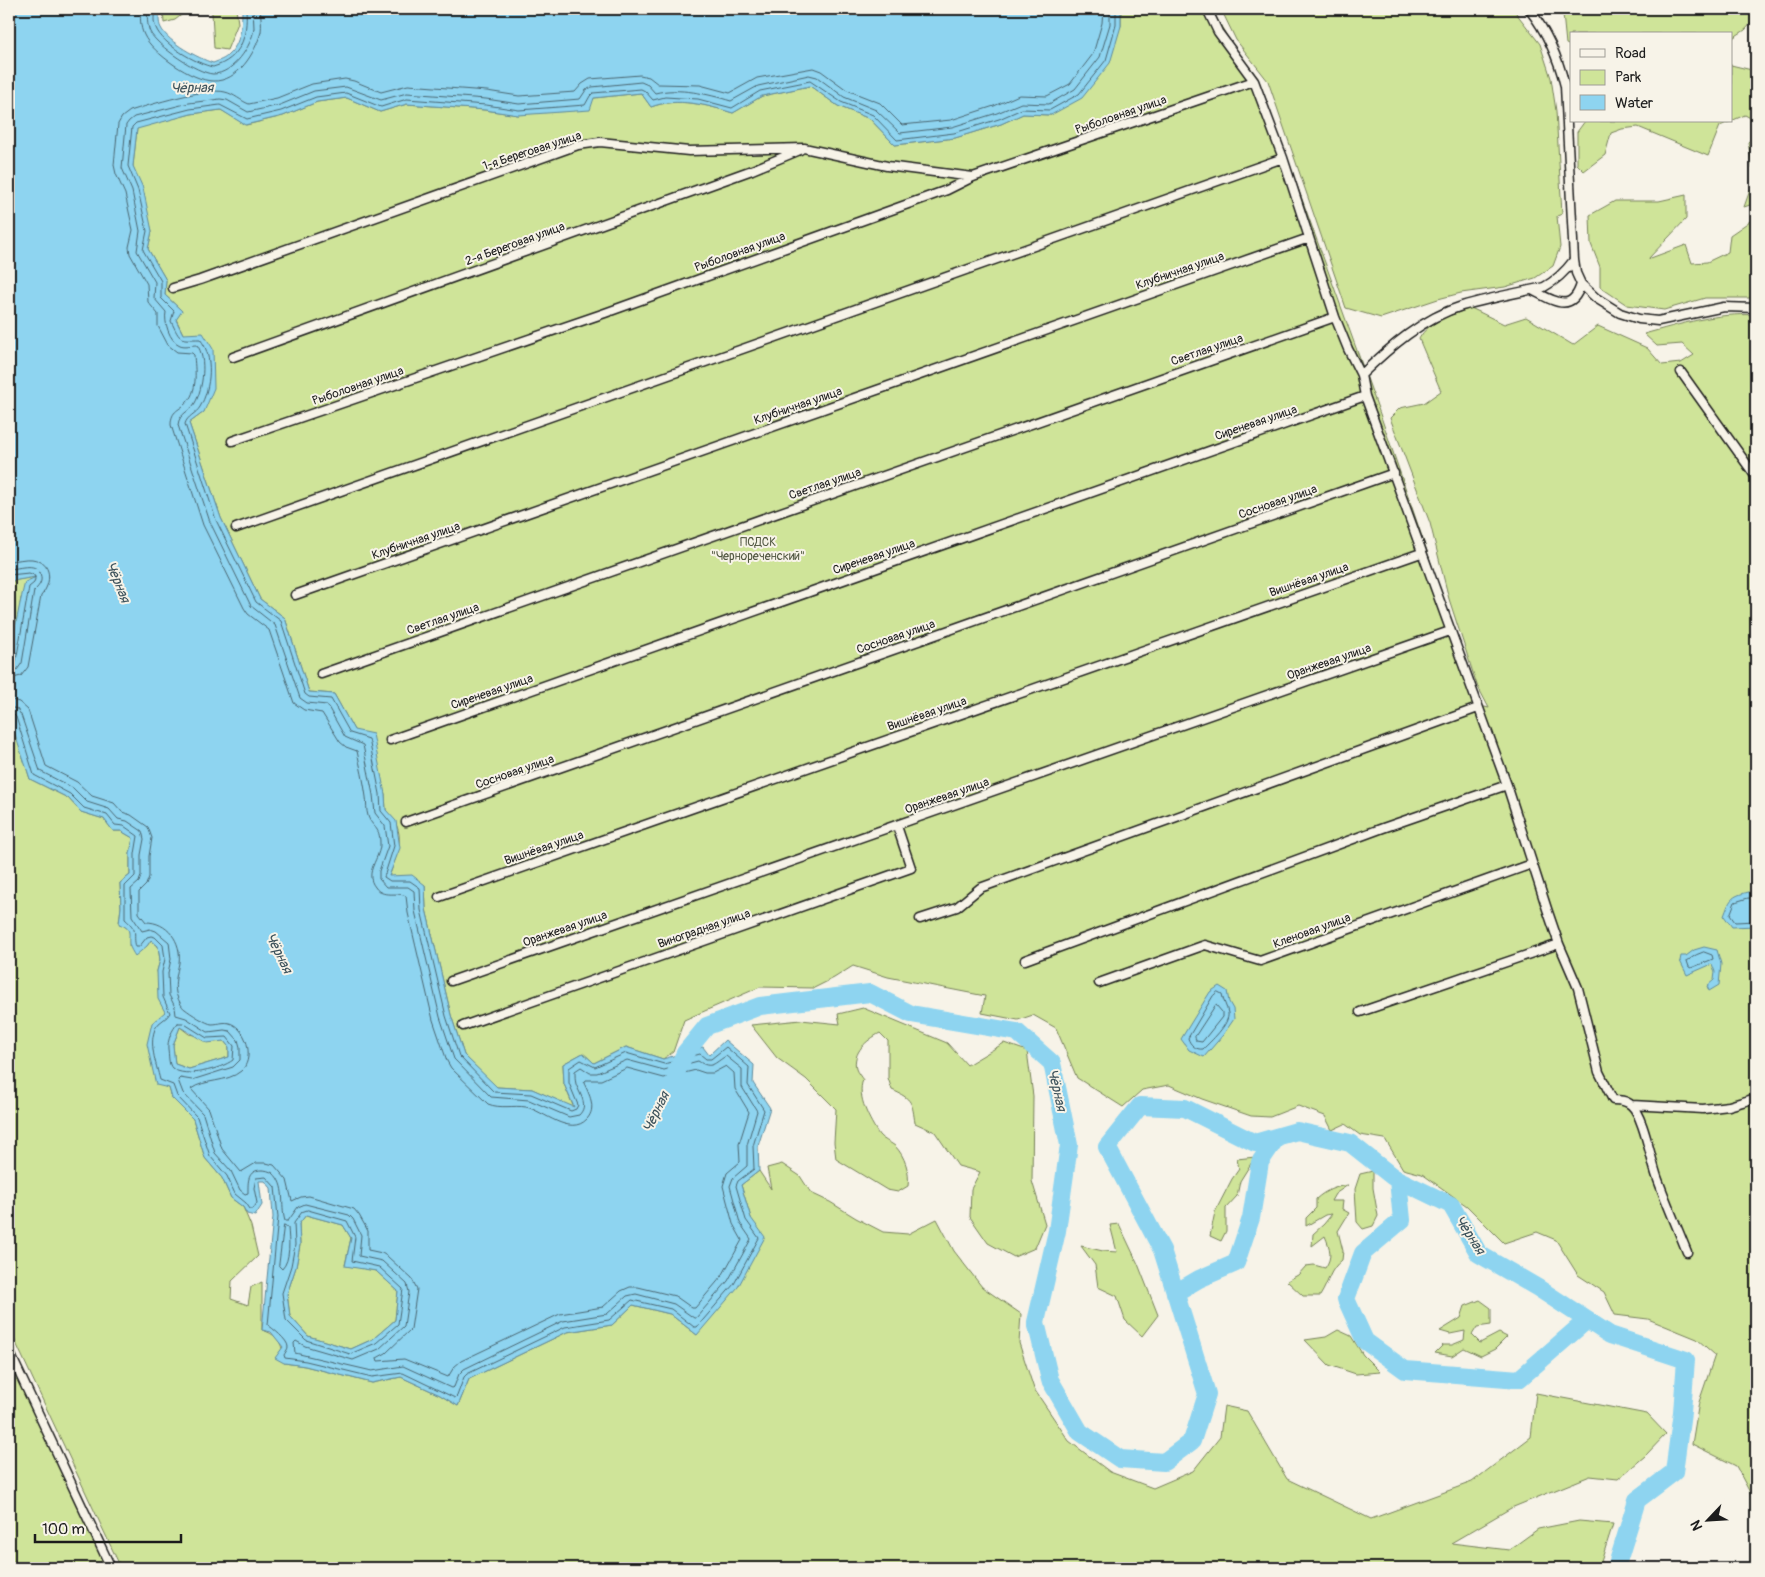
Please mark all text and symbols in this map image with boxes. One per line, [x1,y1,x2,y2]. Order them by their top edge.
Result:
legend [1570,32,1732,122]
text: Road [1615,44,1646,63]
text: Park [1615,68,1642,87]
water label: Чёрная [171,79,215,97]
street label: Рыболовная улица [1073,92,1169,138]
text: Water [1615,94,1654,113]
street label: 1-я Береговая улица [481,128,584,174]
street label: 2-я Береговая улица [463,219,567,269]
street label: Рыболовная улица [693,229,788,275]
street label: Клубничная улица [1134,249,1226,293]
street label: Светлая улица [1169,331,1245,369]
street label: Рыболовная улица [310,363,406,409]
street label: Клубничная улица [752,384,844,428]
street label: Сиреневая улица [1213,402,1299,444]
street label: Светлая улица [787,465,863,503]
street label: Сосновая улица [1237,481,1320,522]
street label: Клубничная улица [370,519,462,563]
park label: ПСДСК "Чернореченский" [711,535,805,564]
street label: Сиреневая улица [831,536,917,578]
water label: Чёрная [102,559,134,606]
street label: Вишнёвая улица [1267,559,1351,601]
street label: Светлая улица [405,600,481,638]
street label: Сосновая улица [855,616,938,657]
street label: Оранжевая улица [1285,640,1373,683]
street label: Сиреневая улица [449,671,535,713]
street label: Вишнёвая улица [885,693,969,735]
street label: Сосновая улица [474,751,557,792]
street label: Оранжевая улица [903,774,991,817]
street label: Вишнёвая улица [502,827,586,869]
street label: Виноградная улица [656,906,753,952]
street label: Оранжевая улица [521,907,609,950]
street label: Кленовая улица [1271,910,1353,952]
water label: Чёрная [262,930,297,977]
water label: Чёрная [1044,1067,1070,1114]
water label: Чёрная [639,1088,674,1135]
water label: Чёрная [1451,1212,1490,1259]
north arrow [1682,1494,1732,1544]
scale bar [35,1512,181,1544]
text: N [1687,1517,1706,1533]
text: 100 m [42,1520,85,1539]

